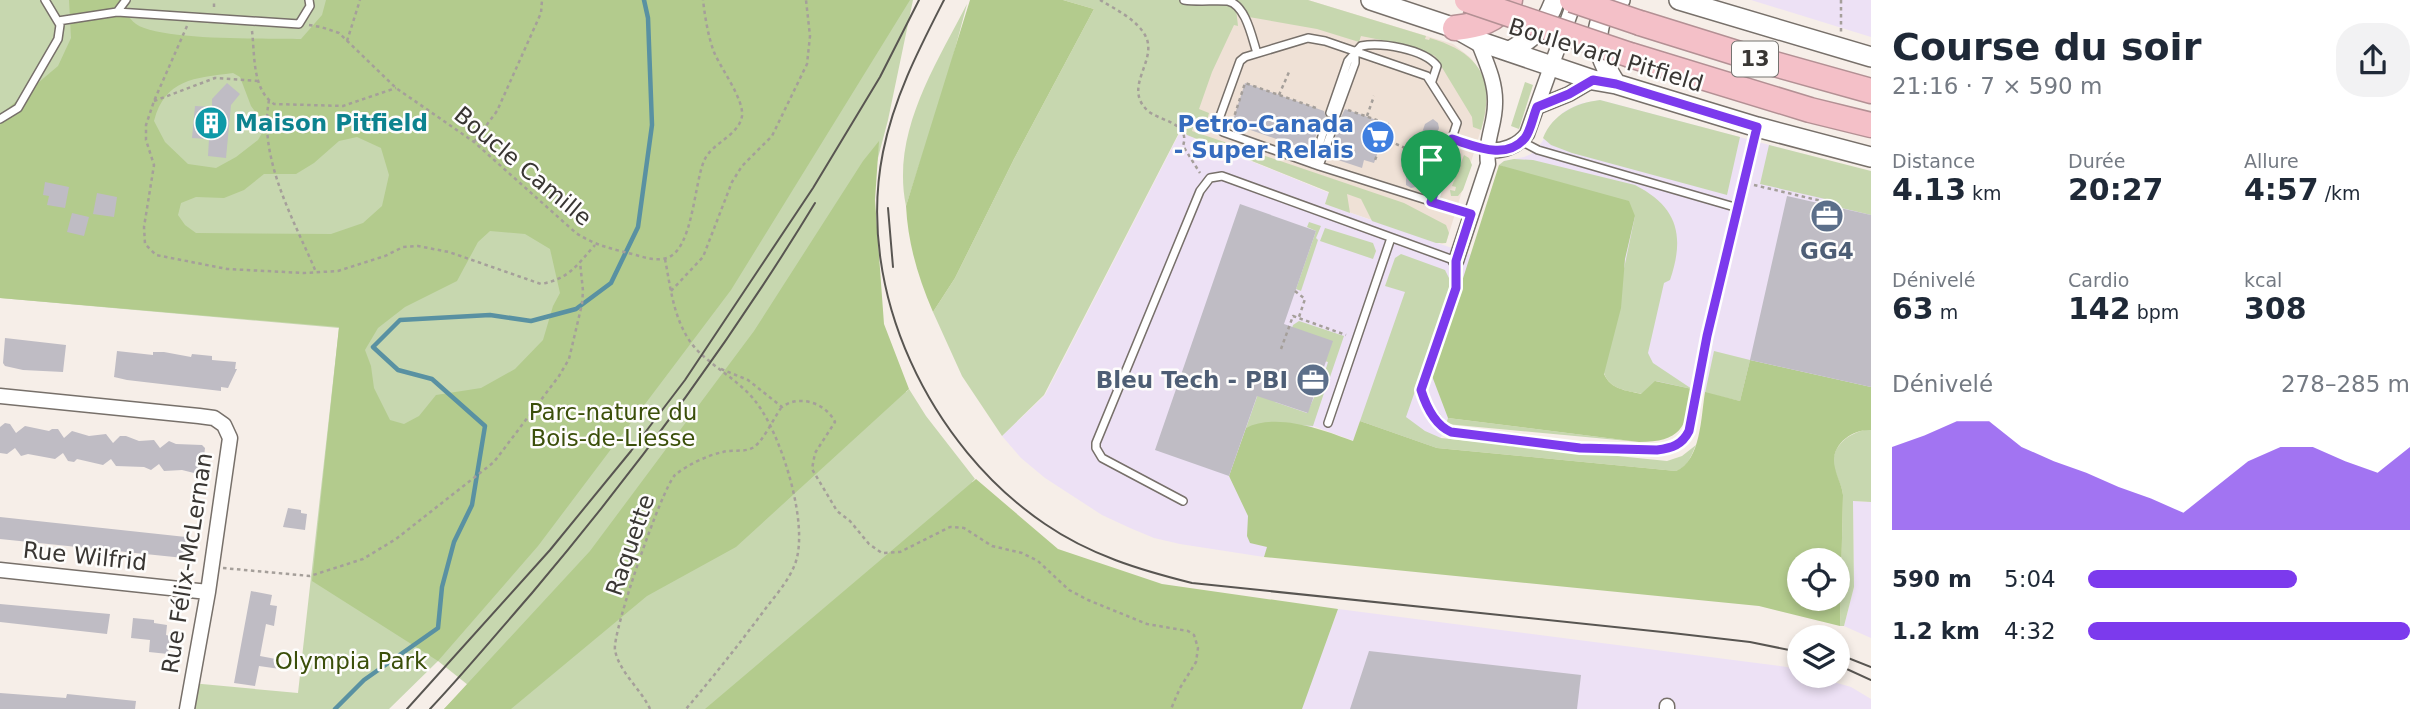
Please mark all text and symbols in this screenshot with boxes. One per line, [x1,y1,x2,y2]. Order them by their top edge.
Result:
street label: Boulevard Pitfield [1506,13,1706,97]
button: share [2336,23,2410,97]
text: Course du soir [1892,25,2201,69]
road number: 13 [1732,42,1778,76]
text: 21:16 · 7 × 590 m [1892,73,2102,99]
street label: Boucle Camille [449,101,597,231]
building icon: Maison Pitfield [192,104,230,142]
place label: Maison Pitfield [235,110,428,136]
place label: Petro-Canada - Super Relais [1174,111,1354,163]
supermarket icon: Petro-Canada - Super Relais [1359,118,1397,156]
pin [1401,130,1461,202]
icon: arrive [1412,141,1450,179]
text: Distance [1892,150,1975,172]
text: Durée [2068,150,2125,172]
text: Allure [2244,150,2299,172]
text: 4.13 [1892,172,1966,207]
text: 20:27 [2068,172,2164,207]
text: 4:57 [2244,172,2319,207]
text: km [1966,182,2002,204]
text: /km [2319,182,2361,204]
office icon: GG4 [1808,197,1846,235]
place label: GG4 [1800,238,1854,264]
text: Dénivelé [1892,269,1976,291]
text: Cardio [2068,269,2129,291]
text: kcal [2244,269,2282,291]
text: 63 [1892,291,1934,326]
text: 142 [2068,291,2131,326]
text: 308 [2244,291,2307,326]
text: m [1934,301,1958,323]
text: bpm [2131,301,2179,323]
office icon: Bleu Tech - PBI [1294,361,1332,399]
place label: Bleu Tech - PBI [1096,367,1288,393]
text: Dénivelé [1892,371,1993,397]
text: 278–285 m [2281,371,2410,397]
park label: Parc-nature du Bois-de-Liesse [529,399,697,451]
street label: Rue Félix-McLernan [157,451,217,675]
street label: Raquette [601,491,659,599]
street label: Rue Wilfrid [22,537,148,575]
map controls [1787,548,1850,688]
button: locate [1787,548,1850,611]
text: 590 m [1892,566,1972,592]
text: 5:04 [2004,566,2056,592]
text: 1.2 km [1892,618,1980,644]
text: 4:32 [2004,618,2056,644]
button: layers [1787,625,1850,688]
park label: Olympia Park [275,648,428,674]

